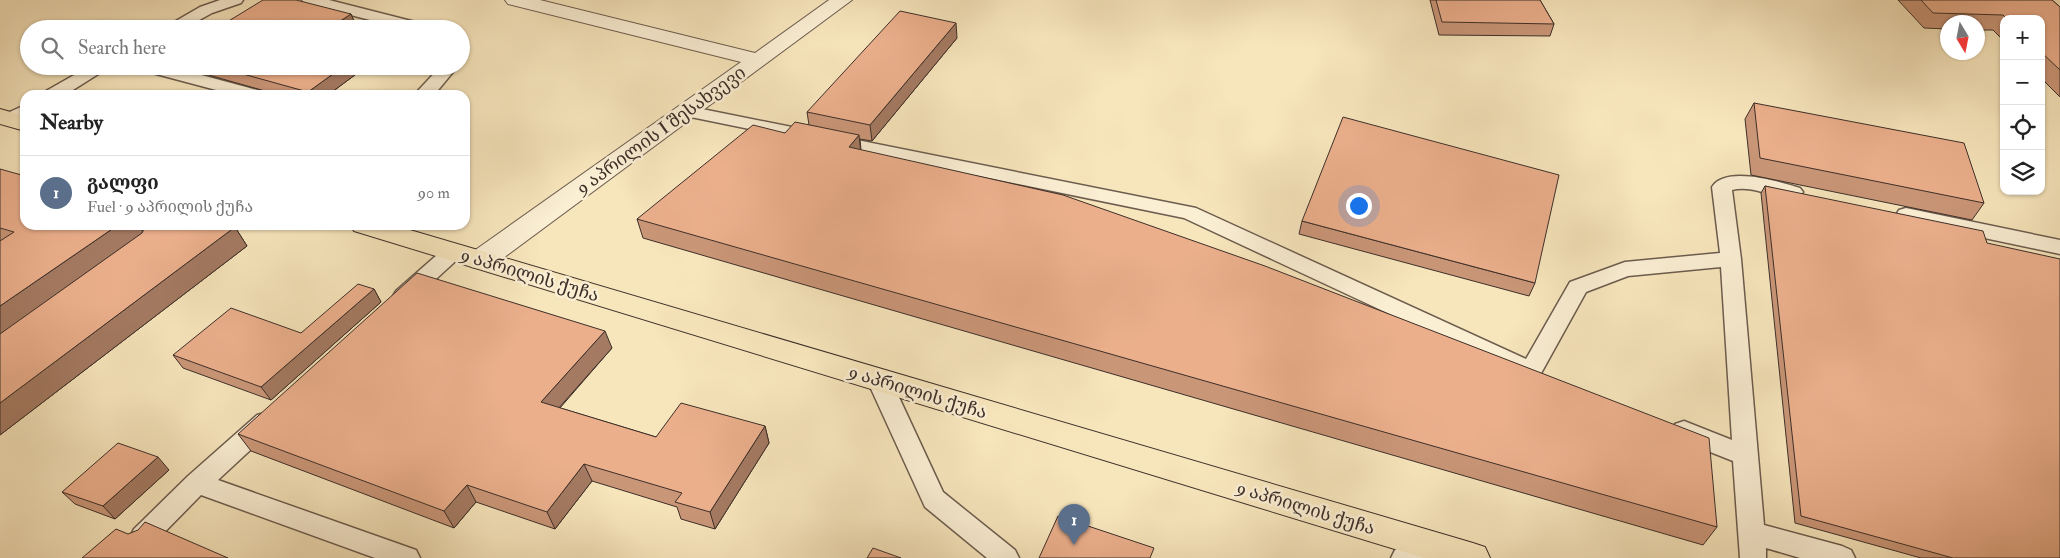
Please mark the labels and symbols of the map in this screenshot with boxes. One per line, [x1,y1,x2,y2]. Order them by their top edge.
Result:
north arrow [1940,15,1985,60]
street label: 9 აპრილის I შესახვევი [570,61,751,201]
your location [1346,193,1372,219]
street label: 9 აპრილის ქუჩა [456,243,602,307]
street label: 9 აპრილის ქუჩა [844,360,990,424]
street label: 9 აპრილის ქუჩა [1232,476,1378,540]
pin: 1 [1058,504,1090,545]

